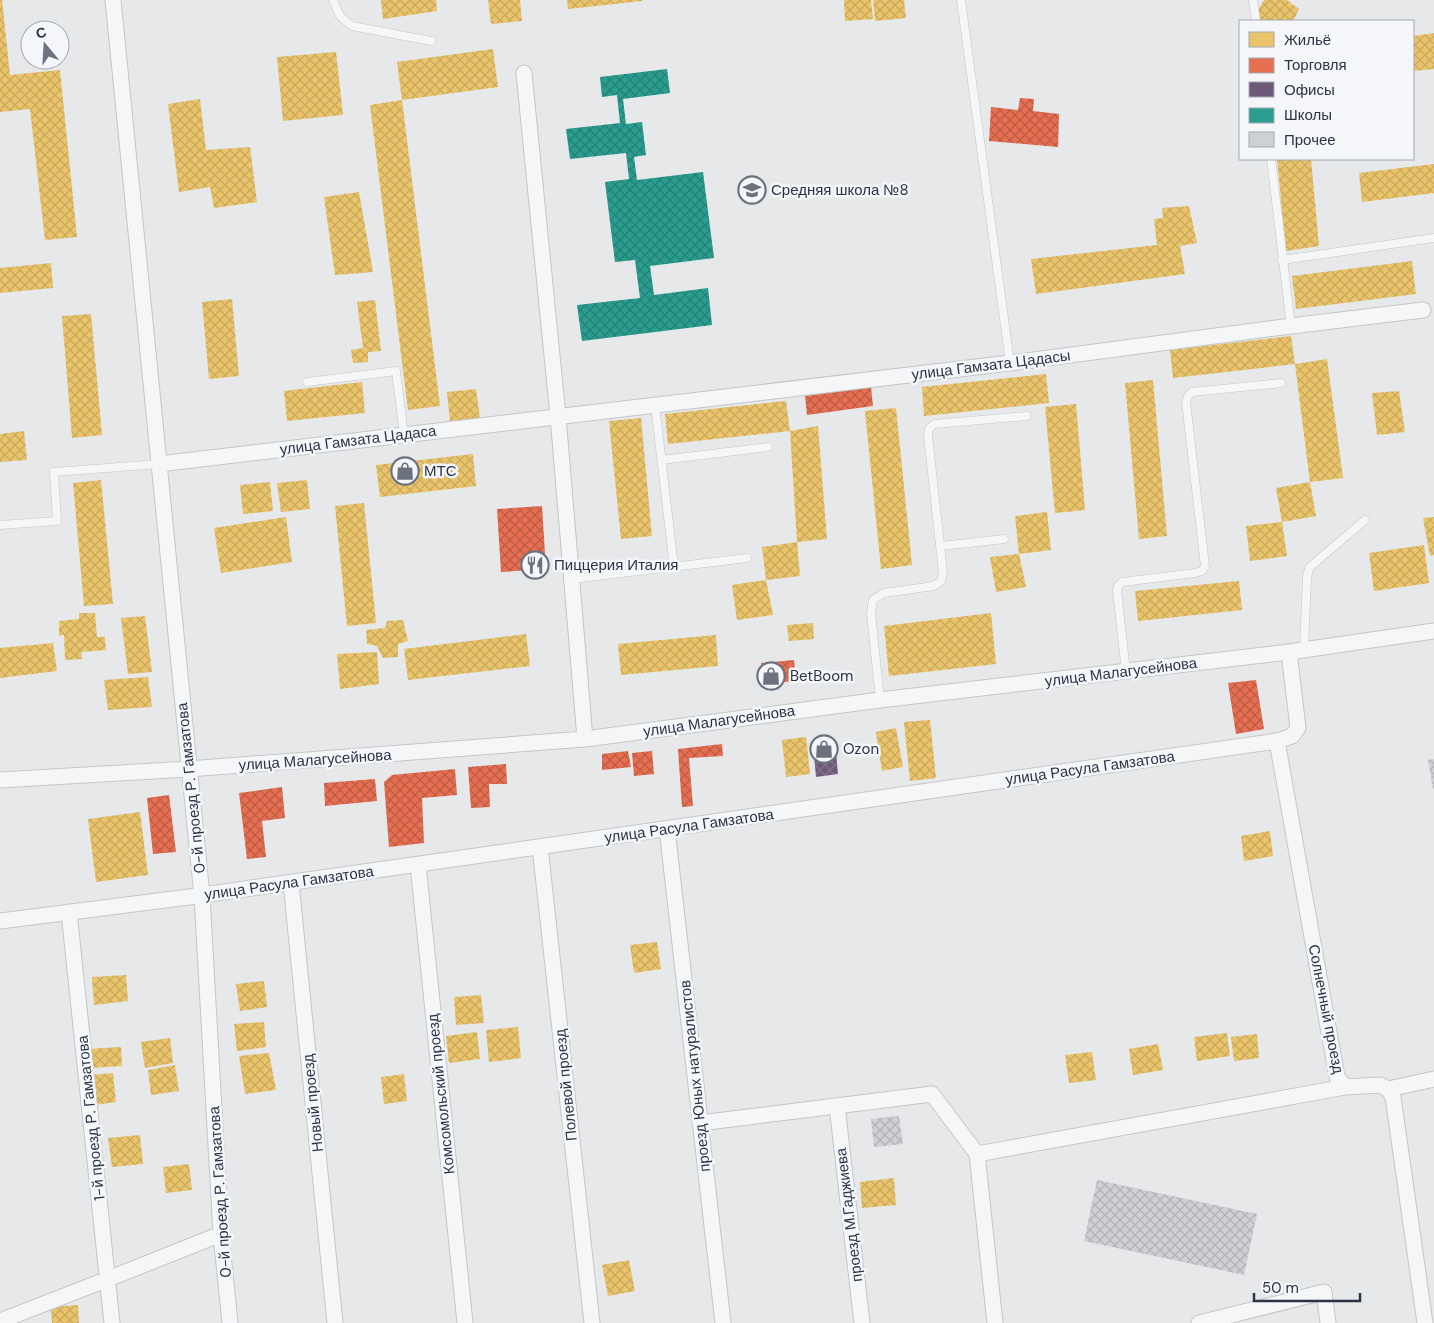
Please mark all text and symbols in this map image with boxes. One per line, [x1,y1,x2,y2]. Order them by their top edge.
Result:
north arrow [20,20,70,70]
legend [1239,20,1414,160]
text: С [33,23,49,43]
text: Жильё [1284,30,1331,50]
text: Торговля [1284,55,1347,75]
text: Офисы [1284,80,1335,100]
text: Школы [1284,105,1332,125]
text: Прочее [1284,130,1336,150]
school or university icon: Средняя школа №8 [737,175,767,205]
place label: Средняя школа №8 [771,180,909,200]
street label: улица Гамзата Цадасы [910,345,1072,385]
street label: улица Гамзата Цадаса [279,420,438,460]
shop icon: МТС [390,456,420,486]
place label: МТС [424,461,457,481]
restaurant icon: Пиццерия Италия [520,550,550,580]
place label: Пиццерия Италия [554,555,678,575]
street label: улица Малагусейнова [1044,653,1199,691]
shop icon: BetBoom [756,661,786,691]
place label: BetBoom [790,666,853,686]
street label: улица Малагусейнова [642,700,797,742]
street label: 0-й проезд Р. Гамзатова [172,701,210,874]
shop icon: Ozon [809,734,839,764]
place label: Ozon [843,739,879,759]
street label: улица Малагусейнова [238,745,393,775]
street label: улица Расула Гамзатова [1004,746,1177,790]
street label: улица Расула Гамзатова [603,804,776,848]
street label: улица Расула Гамзатова [203,861,376,905]
street label: Солнечный проезд [1304,943,1348,1075]
street label: проезд Юных натуралистов [675,979,715,1173]
street label: Комсомольский проезд [423,1013,459,1175]
street label: Полевой проезд [550,1028,582,1142]
street label: 1-й проезд Р. Гамзатова [72,1034,110,1202]
street label: Новый проезд [298,1053,328,1153]
street label: 0-й проезд Р. Гамзатова [204,1105,236,1278]
street label: проезд М.Гаджиева [831,1146,867,1283]
scale bar [1254,1270,1360,1302]
text: 50 m [1262,1278,1299,1298]

